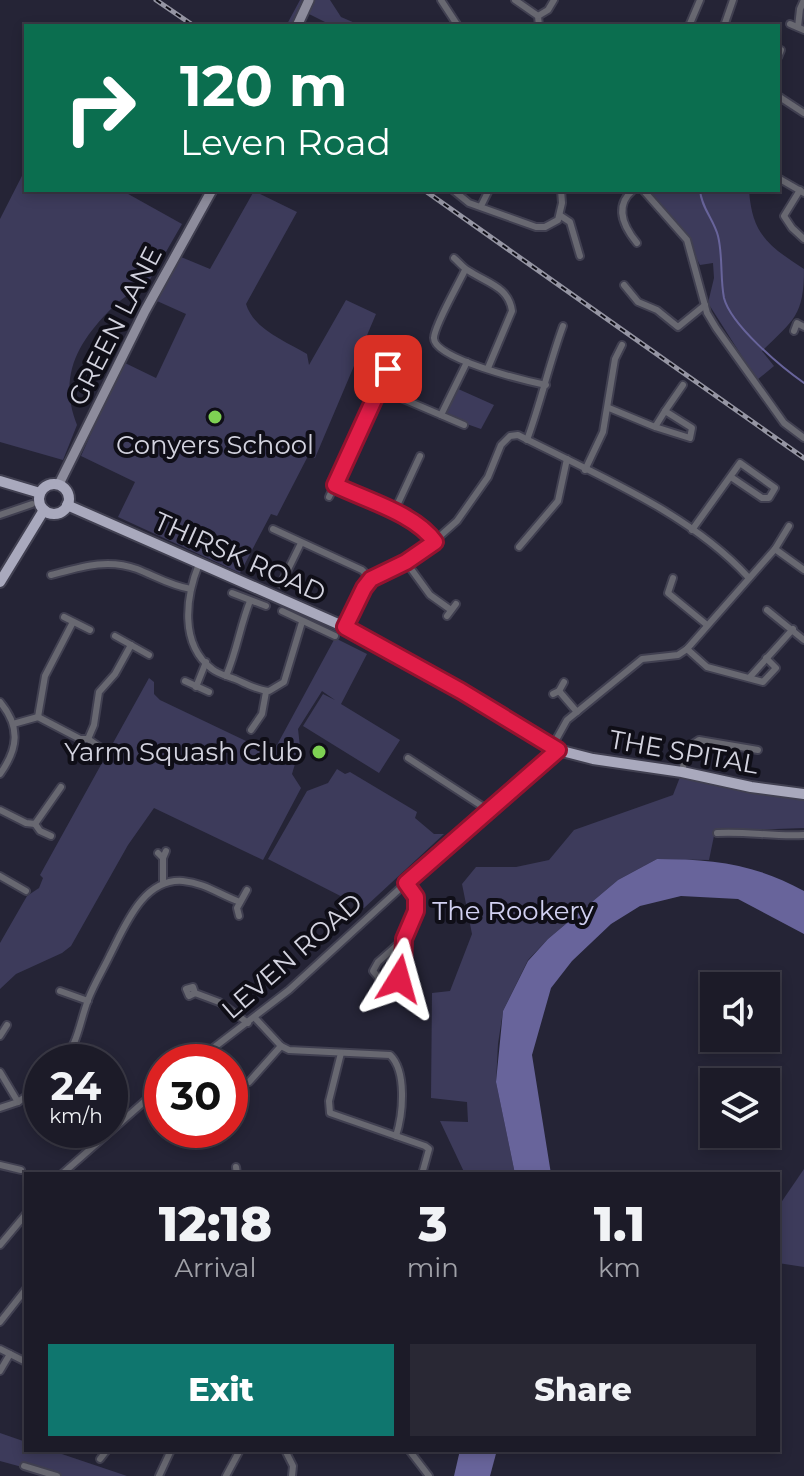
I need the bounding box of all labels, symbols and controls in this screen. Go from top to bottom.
text: 120 m [180,52,348,120]
icon: right [48,56,152,160]
text: Leven Road [180,120,391,164]
street label: GREEN LANE [61,241,169,411]
pin [354,335,422,403]
icon: arrive [366,347,410,391]
marker: Conyers School [206,408,224,426]
place label: Conyers School [116,429,314,461]
street label: THIRSK ROAD [149,505,331,609]
street label: THE SPITAL [607,723,762,781]
place label: Yarm Squash Club [64,736,303,768]
marker: Yarm Squash Club [310,743,328,761]
street label: LEVEN ROAD [215,886,369,1026]
park label: The Rookery [432,895,595,927]
position arrow [357,937,441,1021]
map controls [700,972,780,1148]
button: sound [700,972,780,1052]
speed limit sign: 30 [144,1044,248,1148]
text: 24 [51,1061,101,1110]
button: layers [700,1068,780,1148]
text: km/h [49,1104,103,1128]
text: 12:18 [159,1195,272,1253]
text: 3 [418,1195,447,1253]
text: 1.1 [594,1195,645,1253]
text: Arrival [174,1252,256,1284]
text: min [407,1252,459,1284]
text: km [598,1252,641,1284]
button: Exit [48,1344,394,1436]
button: Share [410,1344,756,1436]

